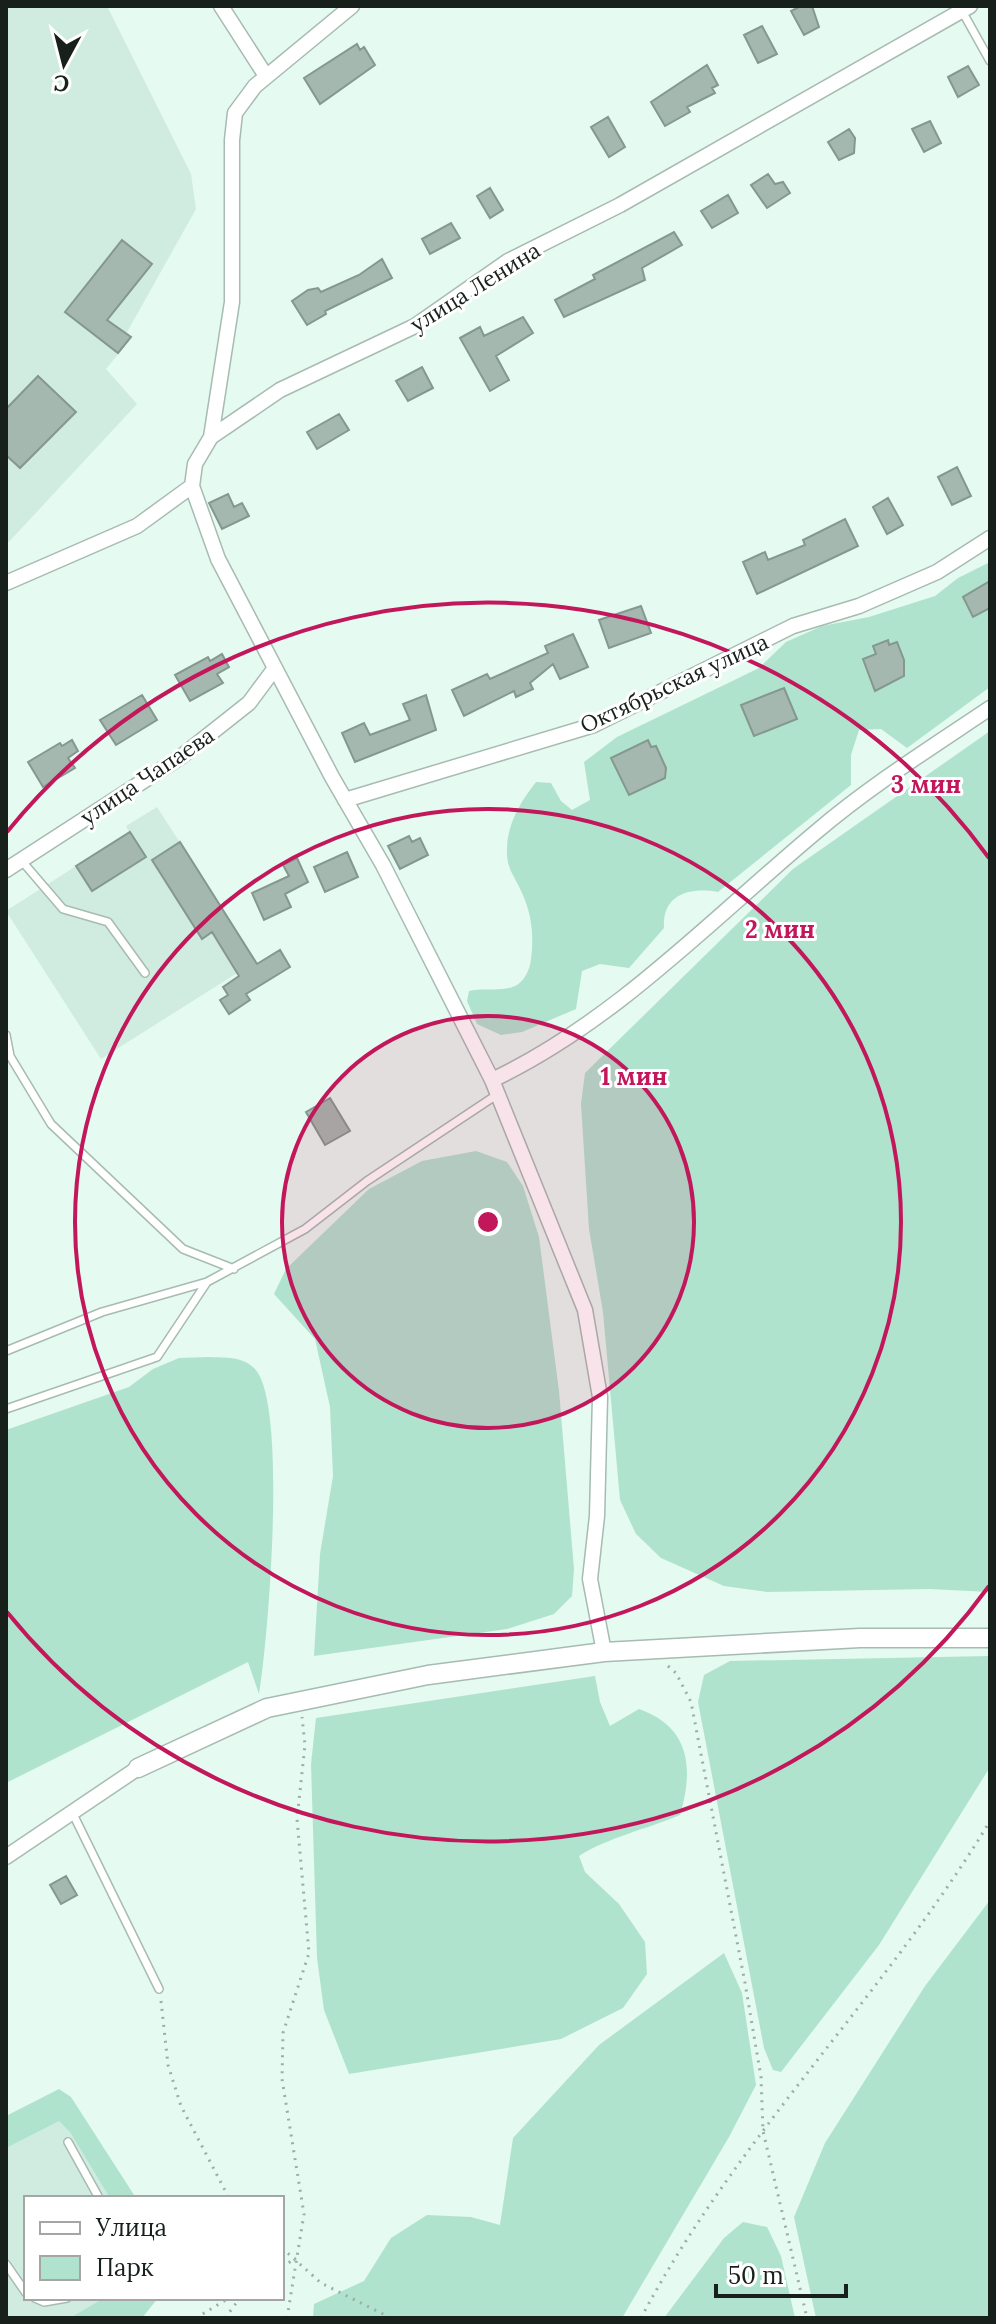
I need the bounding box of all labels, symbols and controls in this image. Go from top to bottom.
north arrow [24,24,104,104]
text: С [52,69,71,99]
street label: улица Ленина [405,236,545,338]
street label: Октябрьская улица [576,627,772,739]
street label: улица Чапаева [75,721,219,831]
text: 3 мин [891,769,961,800]
text: 2 мин [745,914,815,945]
text: 1 мин [600,1061,668,1092]
centre of rings [474,1208,502,1236]
legend [24,2196,284,2300]
text: Улица [95,2212,167,2243]
scale bar [716,2248,846,2298]
text: Парк [96,2252,154,2283]
text: 50 m [728,2260,784,2291]

